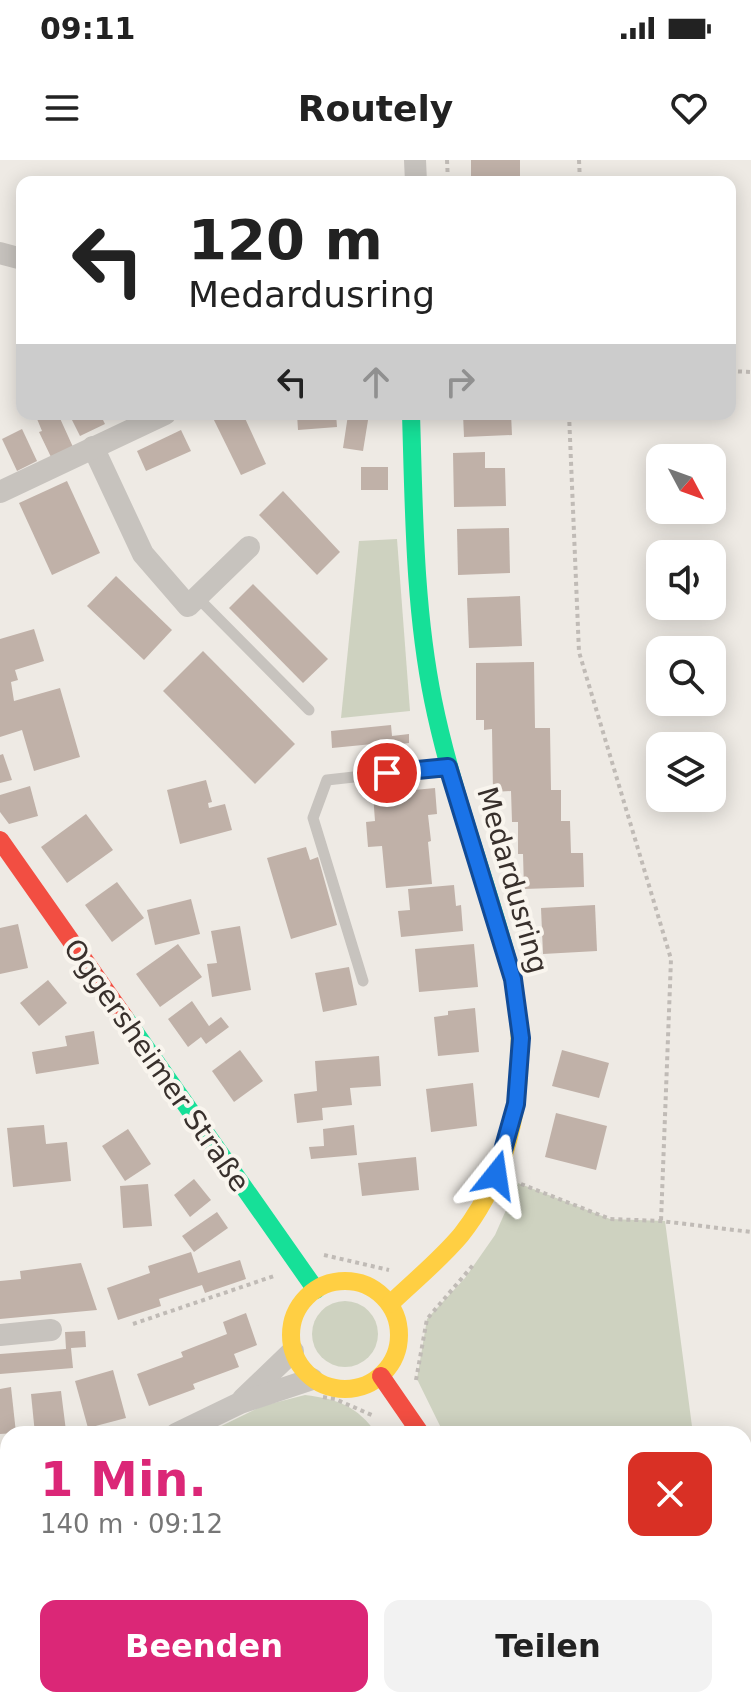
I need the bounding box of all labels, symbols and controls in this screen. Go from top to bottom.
text: 09:11 [40,11,136,46]
icon: menu [40,86,84,130]
icon: heart [667,86,711,130]
text: Routely [298,88,453,129]
text: 120 m [188,207,383,272]
icon: left [56,208,160,312]
text: Medardusring [188,274,435,315]
icon: left [270,360,314,404]
icon: ahead [354,360,398,404]
icon: right [438,360,482,404]
north arrow [646,444,726,524]
map controls [646,444,726,812]
button: sound [646,540,726,620]
button: search [646,636,726,716]
button: layers [646,732,726,812]
pin [353,739,421,807]
icon: arrive [365,751,409,795]
street label: Medardusring [470,783,555,977]
street label: Oggersheimer Straße [57,933,256,1198]
position arrow [454,1133,538,1217]
text: 1 Min. [40,1451,207,1507]
button: close [628,1452,712,1536]
text: 140 m · 09:12 [40,1509,223,1539]
button: Beenden [40,1600,368,1692]
button: Teilen [384,1600,712,1692]

